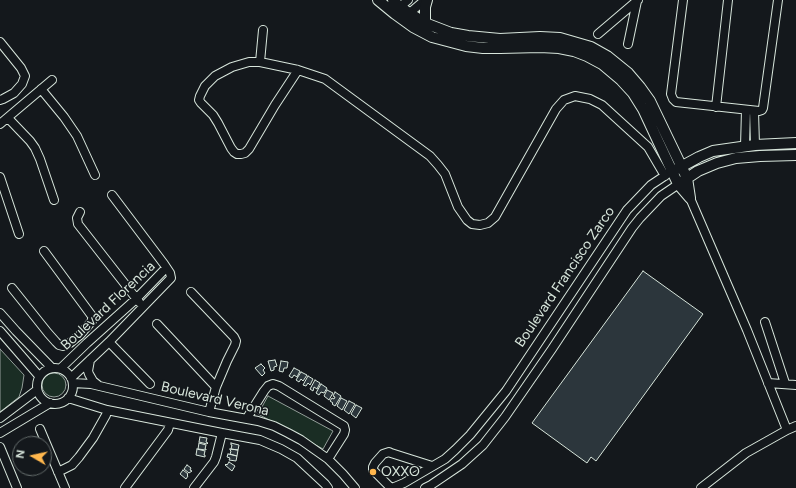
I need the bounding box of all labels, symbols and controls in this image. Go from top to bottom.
street label: Boulevard Francisco Zarco [512,204,618,350]
street label: Boulevard Florencia [57,258,159,354]
street label: Boulevard Verona [159,378,271,420]
north arrow [12,436,52,476]
text: N [14,449,28,459]
place label: OXXO [381,464,420,480]
marker: OXXO [368,467,378,477]

